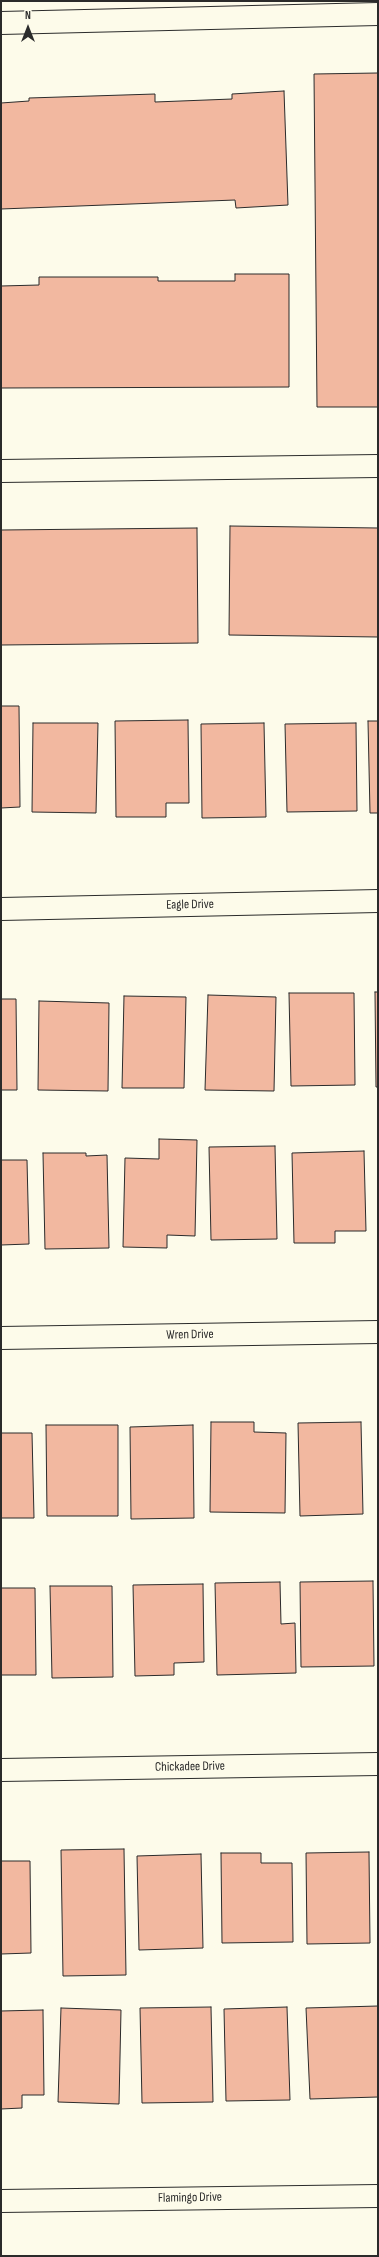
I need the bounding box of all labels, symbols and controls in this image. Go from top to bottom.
north arrow [8,8,48,48]
text: N [25,9,31,22]
street label: Eagle Drive [166,897,214,913]
street label: Wren Drive [166,1327,214,1343]
street label: Chickadee Drive [155,1759,225,1775]
street label: Flamingo Drive [158,2190,222,2206]

